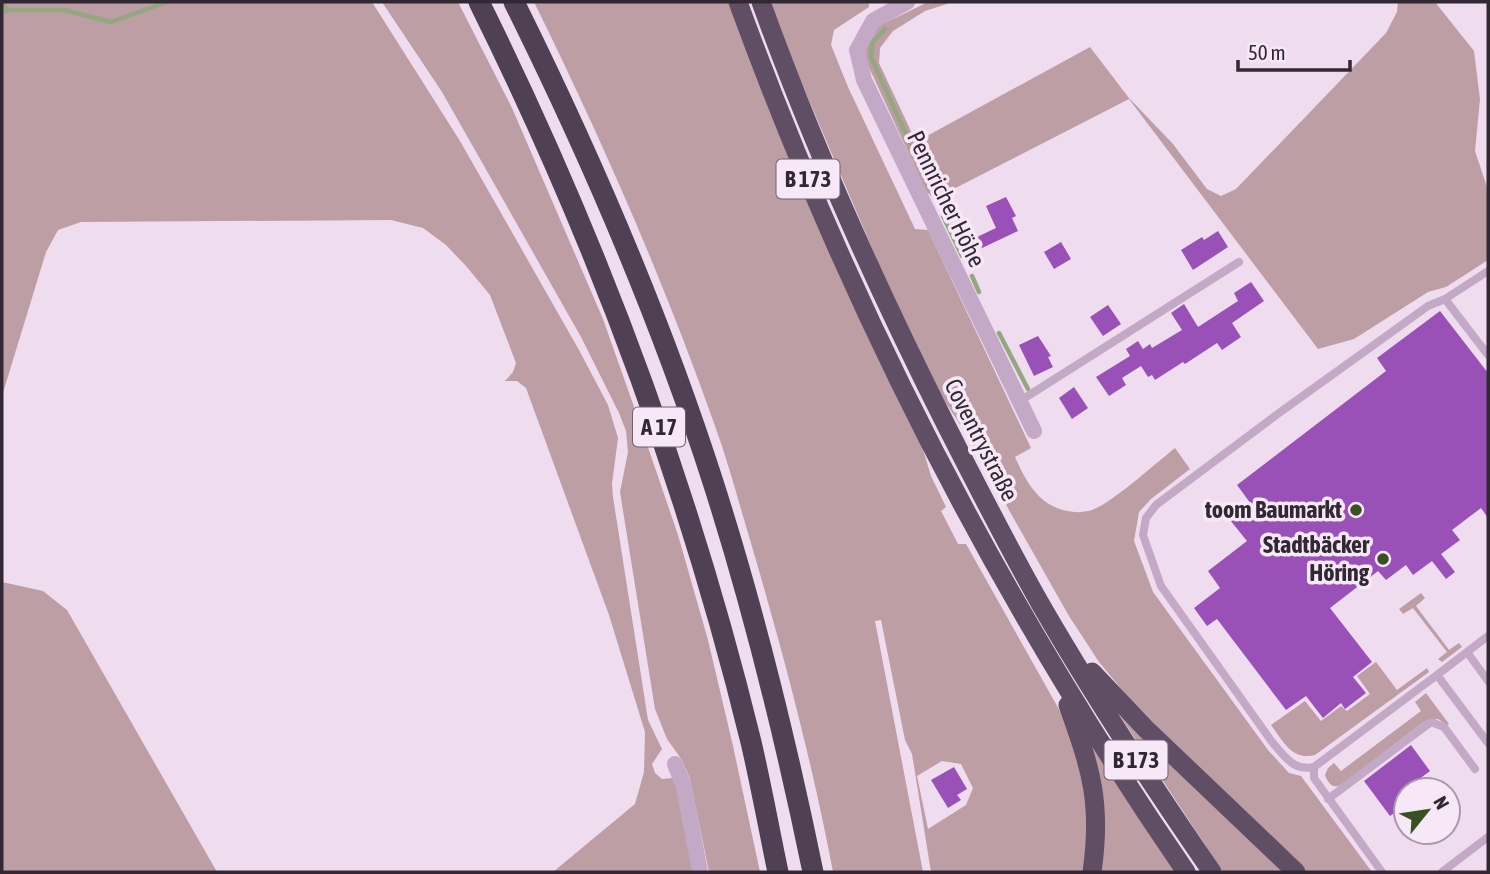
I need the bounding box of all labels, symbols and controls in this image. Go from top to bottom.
scale bar [1238,28,1350,72]
text: 50 m [1248,40,1286,64]
street label: Pennricher Höhe [902,126,991,271]
road number: B 173 [776,160,840,198]
street label: Coventrystraße [939,374,1024,505]
road number: A 17 [633,408,685,446]
place label: toom Baumarkt [1204,496,1342,523]
marker: toom Baumarkt [1348,502,1364,518]
place label: Stadtbäcker Höring [1263,531,1370,586]
marker: Stadtbäcker Höring [1375,551,1391,567]
road number: B 173 [1104,740,1168,780]
north arrow [1392,776,1462,846]
text: N [1429,792,1454,813]

